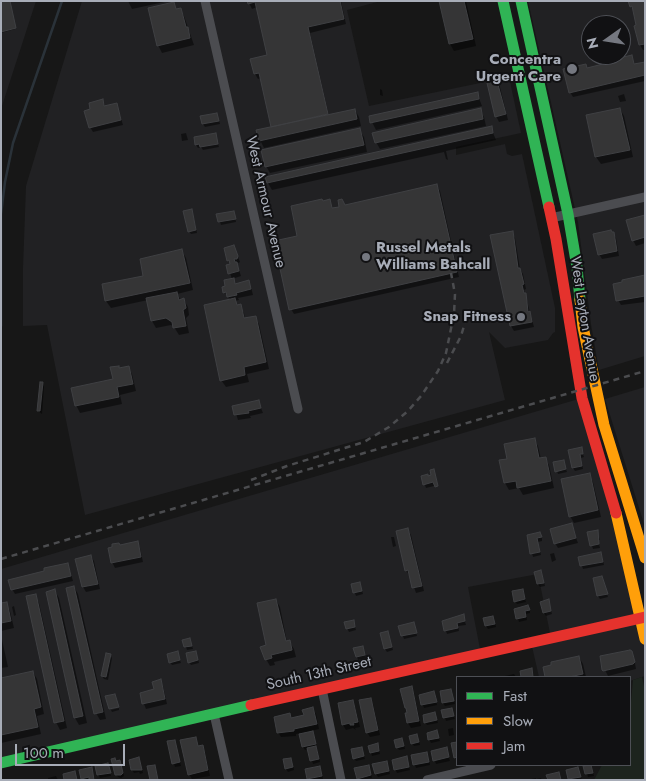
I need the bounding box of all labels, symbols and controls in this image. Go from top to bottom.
north arrow [581,15,631,65]
text: N [581,35,603,51]
place label: Concentra Urgent Care [476,51,561,86]
marker: Concentra Urgent Care [565,62,579,76]
street label: West Armour Avenue [241,134,289,270]
place label: Russel Metals Williams Bahcall [376,239,490,274]
marker: Russel Metals Williams Bahcall [360,251,372,263]
street label: West Layton Avenue [565,255,603,383]
place label: Snap Fitness [423,308,511,326]
marker: Snap Fitness [515,311,527,323]
street label: South 13th Street [265,653,373,695]
legend [456,676,631,766]
text: Fast [503,685,527,707]
text: Slow [503,710,533,732]
scale bar [18,734,128,766]
text: Jam [503,735,526,757]
text: 100 m [23,742,64,764]

